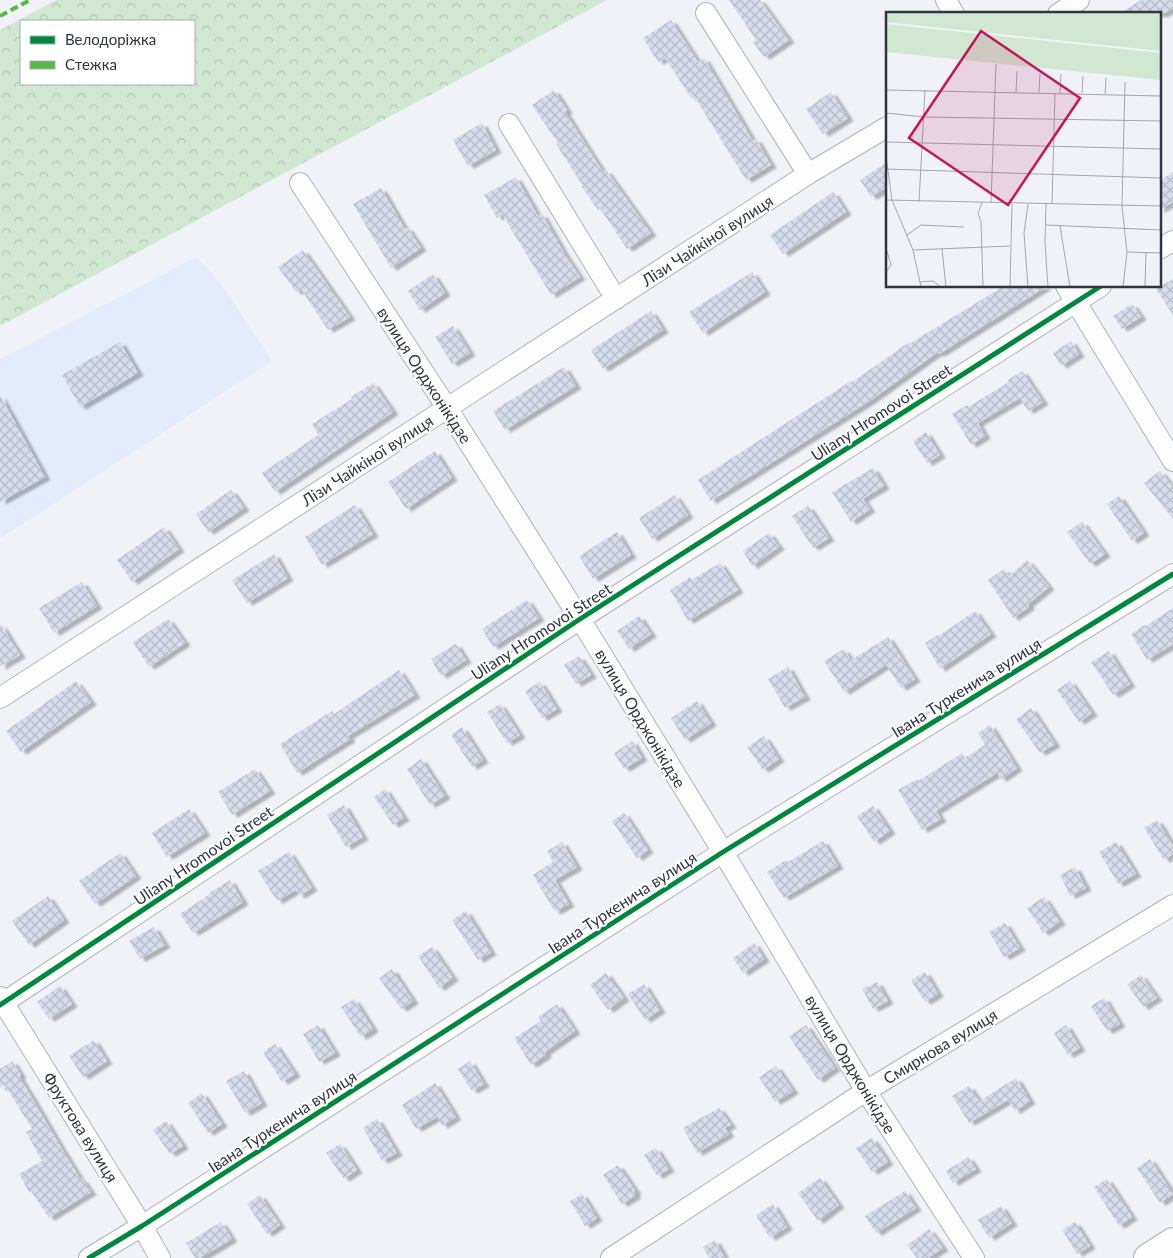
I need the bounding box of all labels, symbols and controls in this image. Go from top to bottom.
inset map [886,12,1160,288]
legend [20,20,195,85]
text: Велодоріжка [65,30,156,48]
text: Стежка [65,55,117,73]
street label: Лізи Чайкіної вулиця [637,190,776,290]
street label: вулиця Орджонікідзе [374,303,476,447]
street label: Uliany Hromovoi Street [807,359,955,465]
street label: Лізи Чайкіної вулиця [297,410,436,510]
street label: Uliany Hromovoi Street [467,578,615,684]
street label: Івана Туркенича вулиця [888,633,1044,741]
street label: вулиця Орджонікідзе [592,645,690,791]
street label: Uliany Hromovoi Street [130,801,276,909]
street label: Івана Туркенича вулиця [544,847,700,957]
street label: вулиця Орджонікідзе [802,991,900,1137]
street label: Смирнова вулиця [880,1004,1000,1088]
street label: Івана Туркенича вулиця [204,1066,360,1176]
street label: Фруктова вулиця [40,1069,122,1185]

